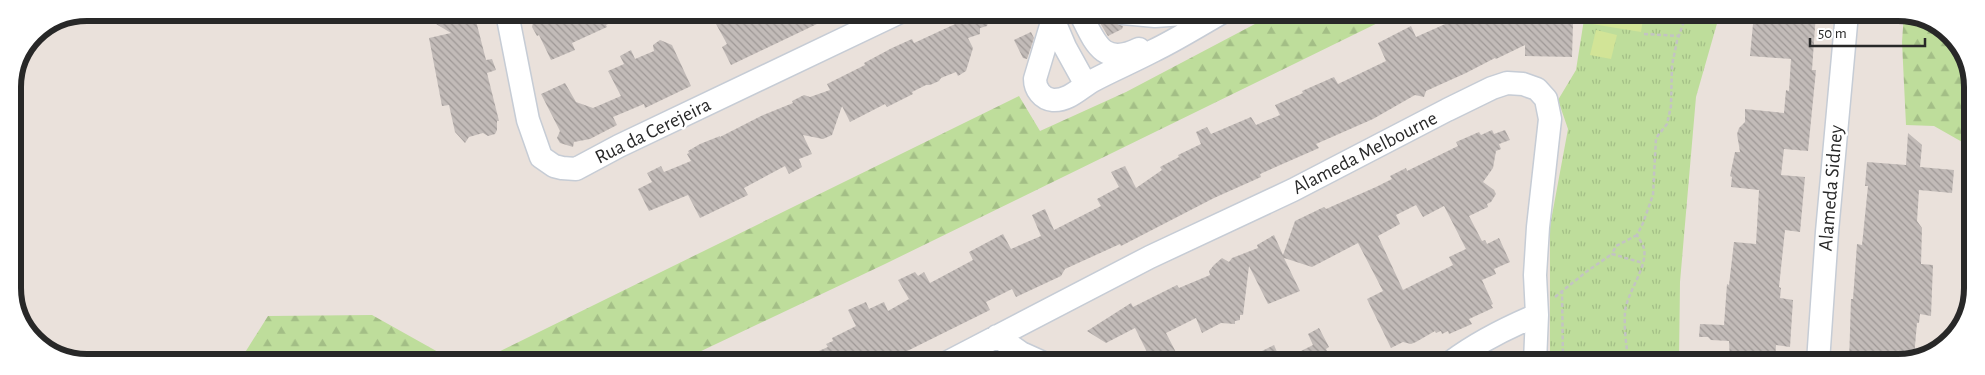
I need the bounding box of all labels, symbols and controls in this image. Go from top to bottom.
scale bar [1810,15,1925,47]
text: 50 m [1818,26,1847,41]
street label: Rua da Cerejeira [592,94,714,168]
street label: Alameda Melbourne [1289,108,1441,198]
street label: Alameda Sidney [1816,124,1847,252]

